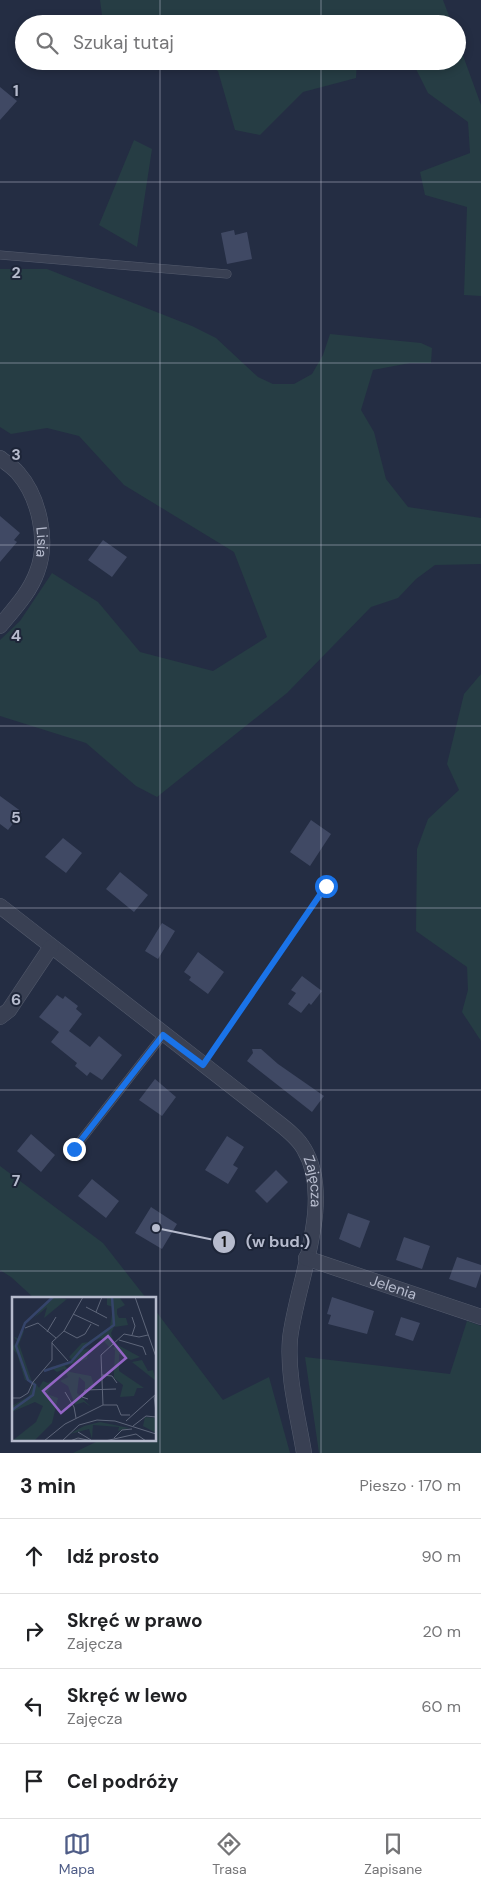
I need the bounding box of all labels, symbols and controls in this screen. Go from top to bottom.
search box [15,15,466,70]
icon: search [33,29,61,57]
text: Szukaj tutaj [73,30,174,55]
text: 1 [13,80,19,101]
text: 2 [11,262,21,283]
text: 3 [11,444,21,465]
street label: Lisia [31,526,52,559]
text: 4 [11,625,21,646]
text: 5 [11,807,21,828]
route start [315,875,338,898]
text: 6 [11,989,21,1010]
route end [63,1138,86,1161]
street label: Zajęcza [299,1153,326,1208]
text: 7 [12,1170,21,1191]
callout: (w bud.) [211,1226,321,1257]
text: (w bud.) [246,1231,310,1252]
text: 1 [221,1232,227,1252]
street label: Jelenia [367,1270,419,1305]
inset map [12,1297,156,1440]
text: 3 min [20,1472,76,1500]
text: Pieszo · 170 m [359,1475,461,1496]
icon: ahead [20,1542,48,1570]
text: Idź prosto [67,1544,159,1569]
text: 90 m [421,1546,461,1567]
text: Skręć w prawo [67,1608,203,1633]
icon: right [20,1617,48,1645]
text: 20 m [422,1621,461,1642]
text: Zajęcza [67,1633,123,1654]
text: Skręć w lewo [67,1683,188,1708]
icon: left [20,1692,48,1720]
text: 60 m [421,1696,461,1717]
text: Zajęcza [67,1708,123,1729]
icon: arrive [20,1767,48,1795]
text: Cel podróży [67,1769,178,1794]
tab: Mapa [59,1830,95,1878]
tab: Trasa [212,1830,247,1878]
tab: Zapisane [364,1830,422,1878]

